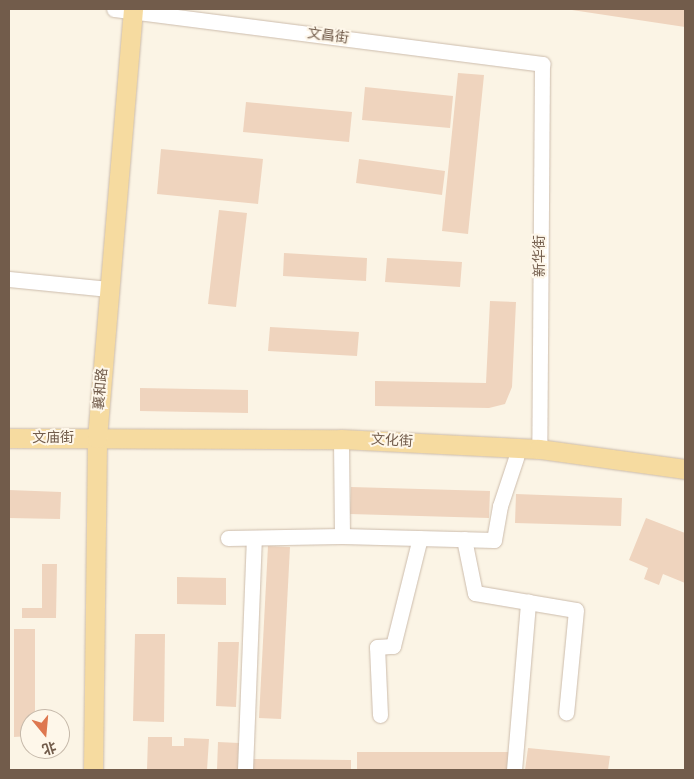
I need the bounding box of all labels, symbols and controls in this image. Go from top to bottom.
street label: 文昌街 [306,25,350,47]
street label: 新华街 [532,235,548,277]
street label: 襄和路 [91,367,111,411]
street label: 文庙街 [32,430,74,446]
street label: 文化街 [371,432,413,450]
north arrow [20,709,70,759]
text: 北 [40,737,59,759]

